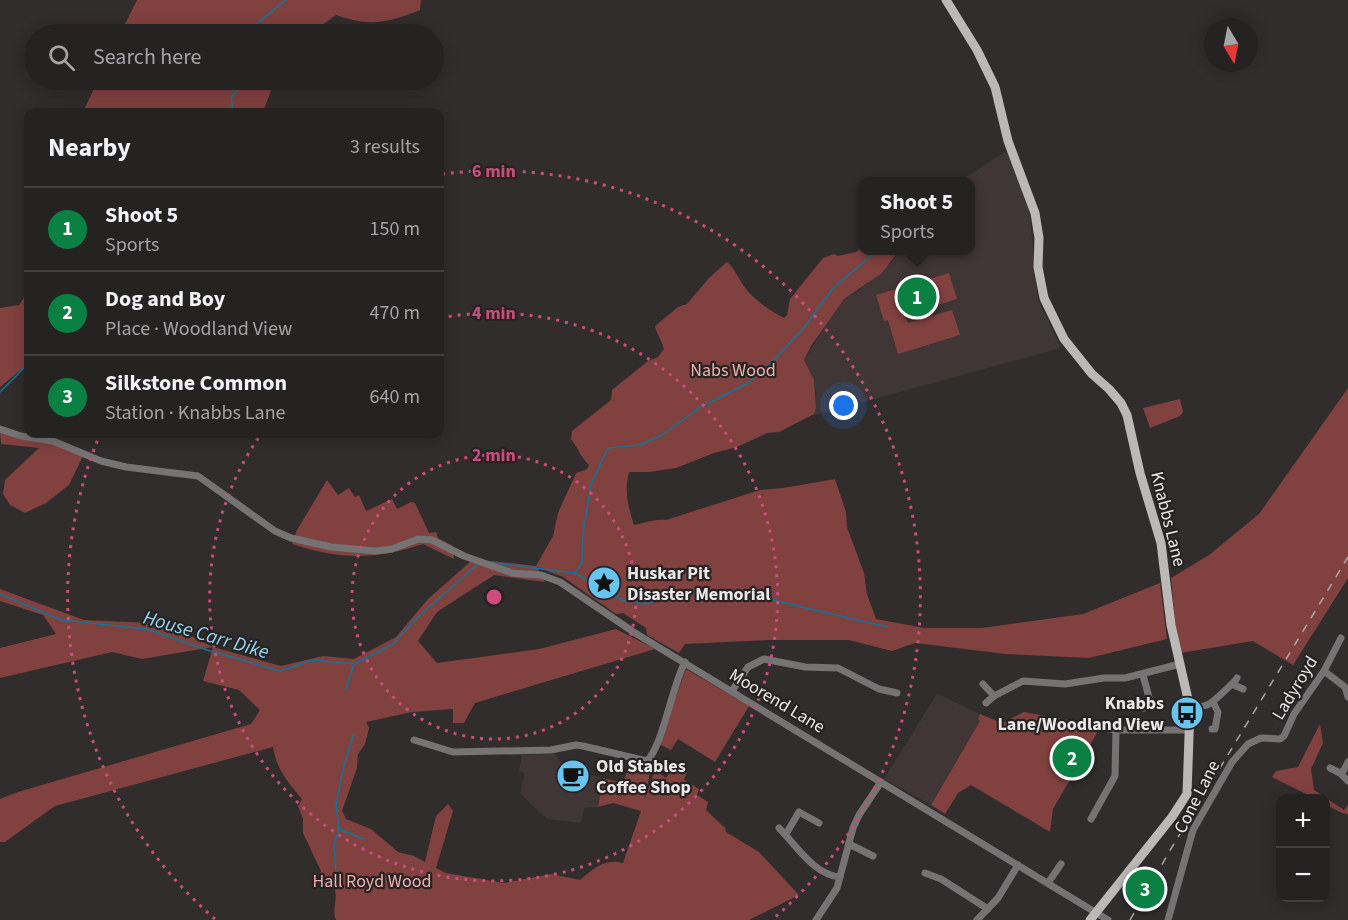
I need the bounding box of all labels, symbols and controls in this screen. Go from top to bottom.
north arrow [1204,18,1258,72]
search box [24,24,444,90]
icon: search [45,41,78,74]
text: Search here [93,41,201,73]
text: Nearby [48,129,131,166]
text: 3 results [350,133,420,161]
text: 6 min [472,159,516,184]
popup [858,177,975,255]
text: Shoot 5 [880,186,953,218]
text: Shoot 5 [105,199,178,231]
text: 1 [62,215,73,243]
text: 150 m [370,215,420,243]
text: Sports [880,218,934,246]
text: Sports [105,231,160,259]
pin: 1 [898,274,936,320]
text: Dog and Boy [105,283,225,315]
text: 2 [62,299,73,327]
text: 470 m [370,299,420,327]
text: 4 min [472,301,516,326]
text: Place · Woodland View [105,315,292,343]
park label: Nabs Wood [690,358,776,383]
text: Silkstone Common [105,367,287,399]
text: 3 [62,383,73,411]
text: 640 m [370,383,420,411]
your location [829,391,858,420]
text: Station · Knabbs Lane [105,399,286,427]
text: 2 min [472,443,516,468]
street label: Knabbs Lane [1144,469,1192,569]
place label: Huskar Pit Disaster Memorial [627,561,770,607]
place icon: Huskar Pit Disaster Memorial [586,565,622,601]
centre of rings [484,587,504,607]
water label: House Carr Dike [140,604,272,666]
street label: Ladyroyd [1266,651,1324,725]
street label: Moorend Lane [724,663,830,739]
place label: Knabbs Lane/Woodland View [998,691,1164,737]
bus stop icon: Knabbs Lane/Woodland View [1169,695,1205,731]
pin: 2 [1052,736,1092,780]
place label: Old Stables Coffee Shop [596,754,691,800]
street label: Cone Lane [1168,756,1226,838]
cafe icon: Old Stables Coffee Shop [555,758,591,794]
map controls [1276,794,1330,902]
button: + [1276,794,1330,848]
button: − [1276,848,1330,902]
pin: 3 [1126,866,1164,912]
park label: Hall Royd Wood [313,869,431,894]

